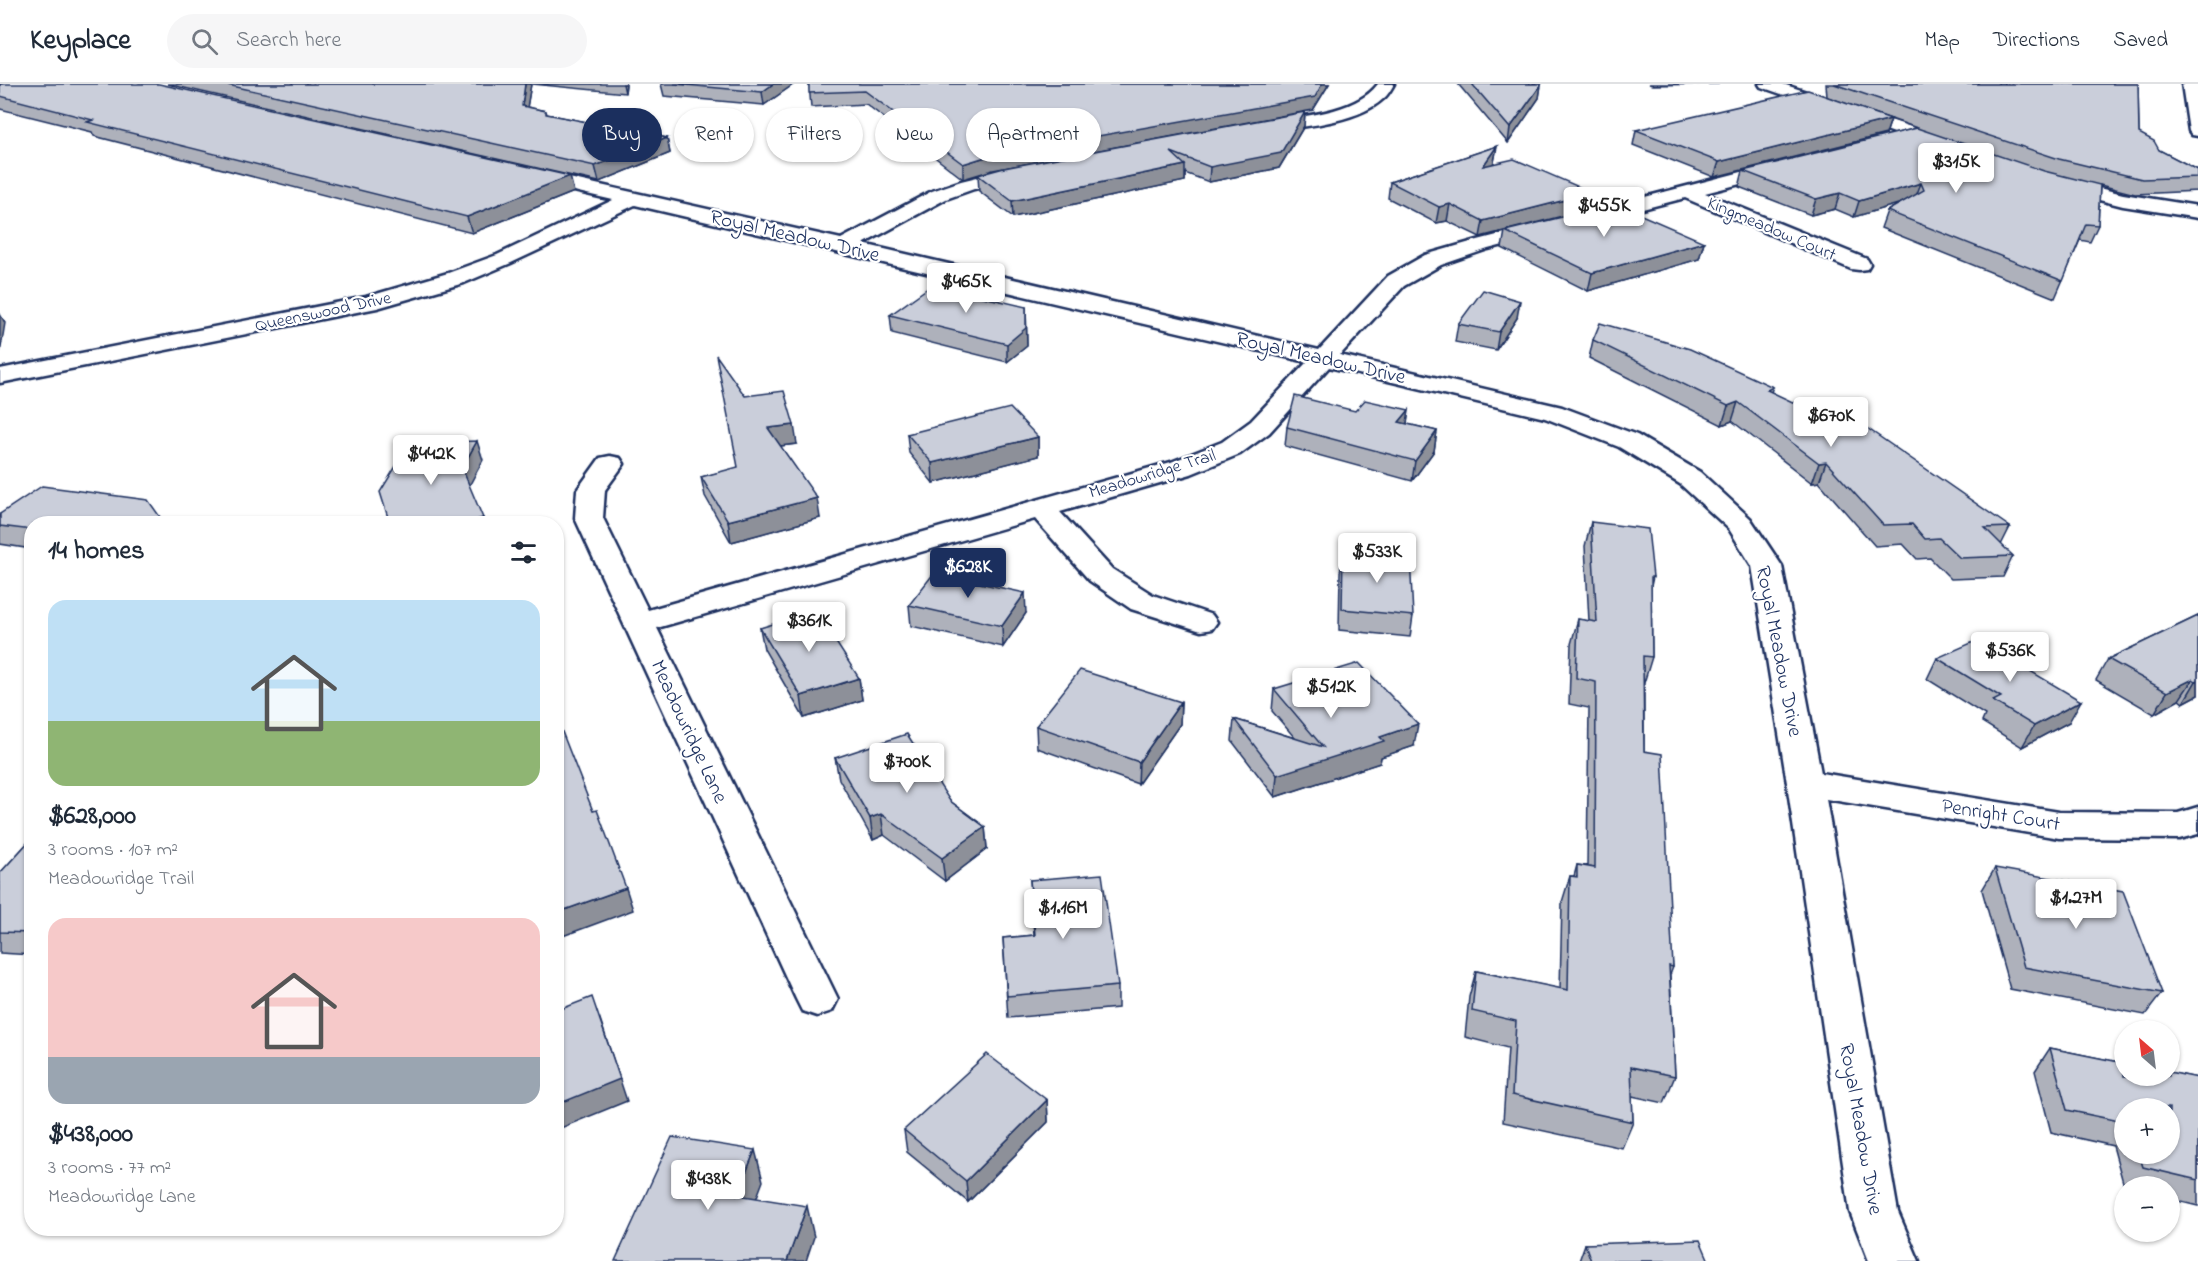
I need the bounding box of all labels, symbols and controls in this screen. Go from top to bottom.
search box [167,14,587,68]
text: Keyplace [30,21,131,62]
icon: search [188,25,221,58]
text: Search here [236,25,341,57]
text: Map [1924,26,1960,56]
text: Directions [1993,26,2080,56]
text: Saved [2113,26,2168,56]
chip: Buy [582,108,662,162]
chip: Rent [674,108,754,162]
chip: Filters [766,108,863,162]
chip: New [875,108,954,162]
chip: Apartment [966,108,1101,162]
pin: $315K [1914,143,1998,194]
text: $315K [1932,148,1980,177]
pin: $455K [1562,187,1646,238]
street label: Kingmeadow Court [1702,191,1840,270]
text: $455K [1578,192,1630,221]
street label: Royal Meadow Drive [706,203,883,273]
pin: $465K [924,263,1008,314]
text: $465K [941,268,991,297]
street label: Queenswood Drive [253,286,395,340]
street label: Royal Meadow Drive [1232,325,1409,395]
pin: $670K [1789,397,1873,448]
text: $670K [1807,402,1855,431]
pin: $442K [389,435,473,486]
text: $442K [407,440,455,469]
street label: Meadowridge Trail [1086,443,1220,508]
text: 14 homes [48,533,144,571]
pin: $533K [1335,533,1419,584]
icon: filters [507,536,540,569]
text: $533K [1352,538,1402,567]
pin: $628K [926,548,1010,599]
text: $628K [944,553,992,582]
street label: Royal Meadow Drive [1745,563,1809,740]
pin: $361K [767,602,851,653]
text: $361K [786,607,832,636]
pin: $536K [1968,632,2052,683]
text: $536K [1985,637,2035,666]
icon: home [240,639,348,747]
street label: Meadowridge Lane [640,655,735,810]
pin: $512K [1289,668,1373,719]
text: $512K [1306,673,1356,702]
pin: $700K [865,743,949,794]
text: $700K [883,748,931,777]
street label: Penright Court [1939,792,2062,842]
text: $628,000 [48,798,136,836]
text: 3 rooms · 107 m² [48,836,178,865]
text: Meadowridge Trail [48,865,194,894]
pin: $1.27M [2027,879,2125,930]
text: $1.27M [2050,884,2102,913]
pin: $1.16M [1014,889,1112,940]
text: $1.16M [1038,894,1088,923]
icon: home [240,957,348,1065]
north arrow [2114,1020,2180,1086]
map controls [2114,1020,2180,1242]
street label: Royal Meadow Drive [1828,1041,1890,1218]
button: + [2114,1098,2180,1164]
text: $438,000 [48,1116,133,1154]
text: 3 rooms · 77 m² [48,1154,171,1183]
pin: $438K [666,1160,750,1211]
text: $438K [685,1165,731,1194]
button: − [2114,1176,2180,1242]
text: Meadowridge Lane [48,1183,196,1212]

